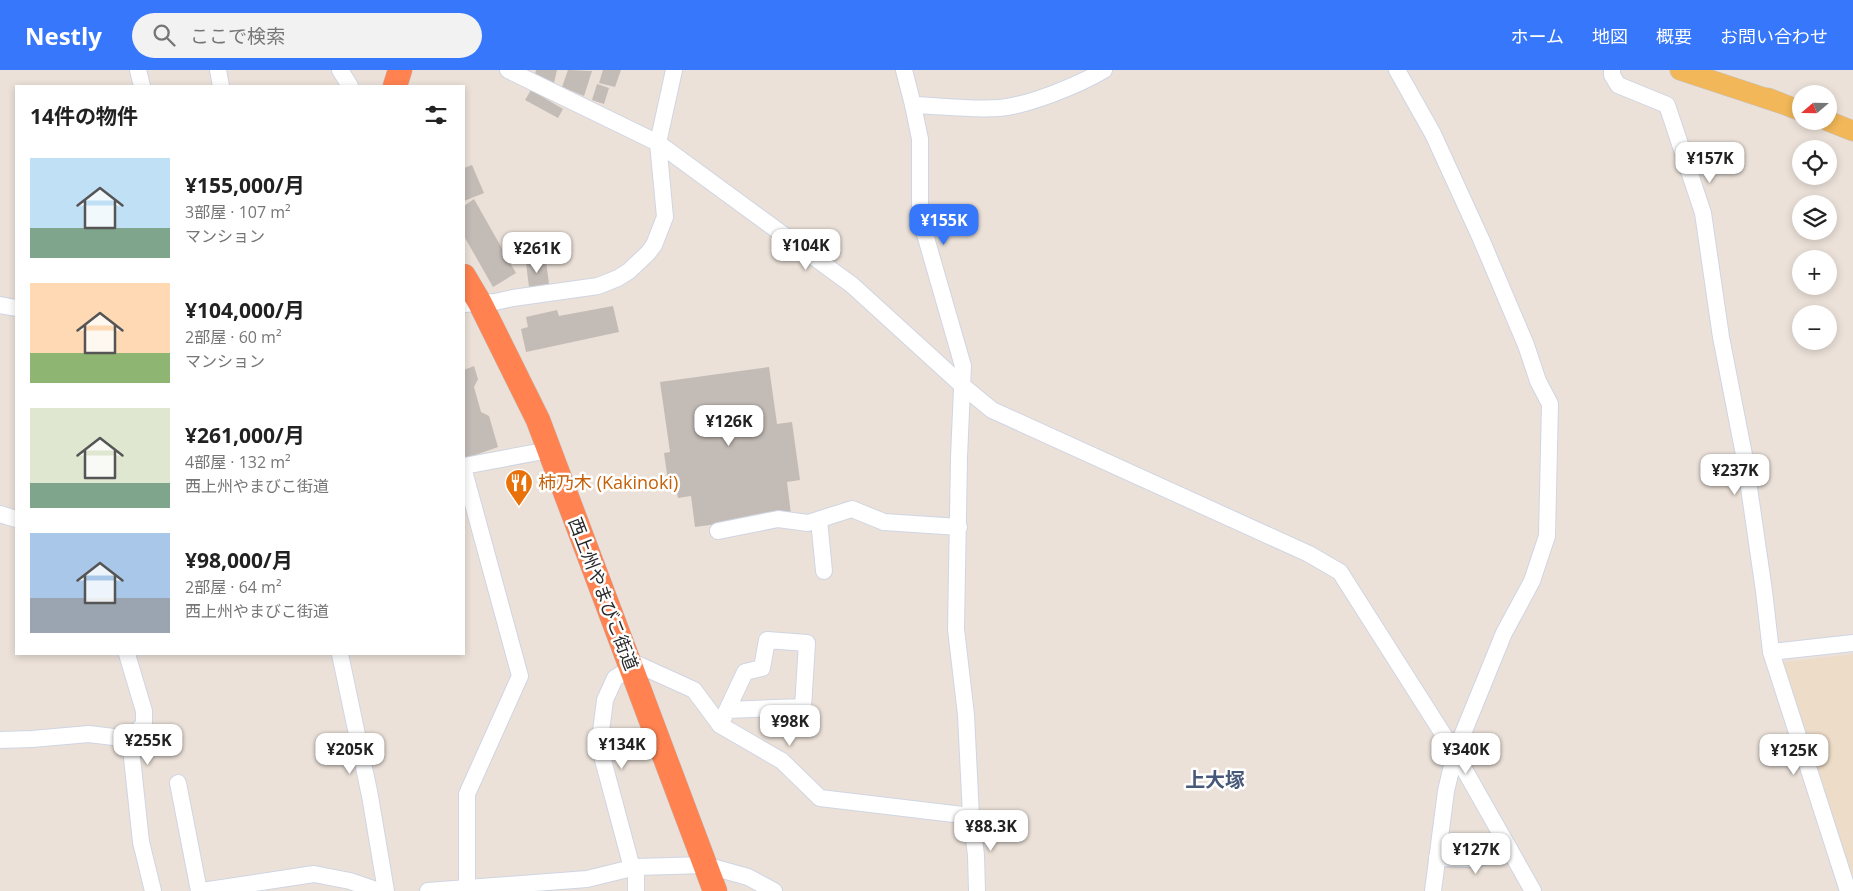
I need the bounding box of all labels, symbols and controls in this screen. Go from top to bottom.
search box [132,13,482,58]
text: Nestly [25,19,102,52]
icon: search [150,21,178,49]
text: ここで検索 [190,23,285,49]
text: ホーム [1511,24,1564,48]
text: 地図 [1592,24,1628,48]
text: 概要 [1656,24,1692,48]
text: お問い合わせ [1720,24,1828,48]
north arrow [1792,85,1838,130]
map controls [1792,85,1837,350]
icon: filters [422,101,450,129]
text: 14件の物件 [30,102,138,130]
button: locate [1792,140,1837,185]
pin: ¥157K [1675,142,1745,184]
text: ¥157K [1686,147,1734,169]
text: ¥155,000/月 [185,171,305,199]
icon: home [70,178,130,238]
button: layers [1792,195,1837,240]
text: 3部屋 · 107 m² [185,201,291,223]
pin: ¥155K [909,204,979,246]
text: ¥155K [920,209,968,231]
text: マンション [185,225,265,247]
pin: ¥104K [771,228,841,271]
pin: ¥261K [502,232,572,274]
text: ¥104K [782,234,830,256]
text: ¥261K [513,237,561,259]
button: + [1792,250,1837,295]
text: ¥104,000/月 [185,296,305,324]
icon: home [70,303,130,363]
button: − [1792,305,1837,350]
text: 2部屋 · 60 m² [185,326,282,348]
text: マンション [185,350,265,372]
pin: ¥126K [694,404,764,447]
text: ¥126K [705,410,753,432]
text: ¥261,000/月 [185,421,305,449]
icon: home [70,428,130,488]
text: 4部屋 · 132 m² [185,451,291,473]
pin: ¥237K [1700,454,1770,496]
text: ¥237K [1711,459,1759,481]
restaurant icon: 柿乃木 (Kakinoki) [504,468,534,507]
place label: 柿乃木 (Kakinoki) [538,470,678,494]
text: 西上州やまびこ街道 [185,475,329,497]
street label: 西上州やまびこ街道 [564,514,644,674]
text: ¥98,000/月 [185,546,293,574]
icon: home [70,553,130,613]
text: 2部屋 · 64 m² [185,576,282,598]
text: 西上州やまびこ街道 [185,600,329,622]
pin: ¥98K [760,704,820,747]
text: ¥98K [771,710,809,732]
pin: ¥255K [113,724,183,766]
pin: ¥134K [587,728,657,770]
text: ¥255K [124,729,172,751]
pin: ¥205K [315,732,385,775]
pin: ¥340K [1431,732,1501,775]
text: ¥134K [598,733,646,755]
pin: ¥125K [1759,734,1829,776]
text: ¥205K [326,738,374,760]
text: ¥340K [1442,738,1490,760]
text: ¥125K [1770,739,1818,761]
district label: 上大塚 [1185,766,1245,793]
pin: ¥88.3K [950,810,1032,852]
text: ¥88.3K [965,815,1017,837]
pin: ¥127K [1441,832,1511,875]
text: ¥127K [1452,838,1500,860]

